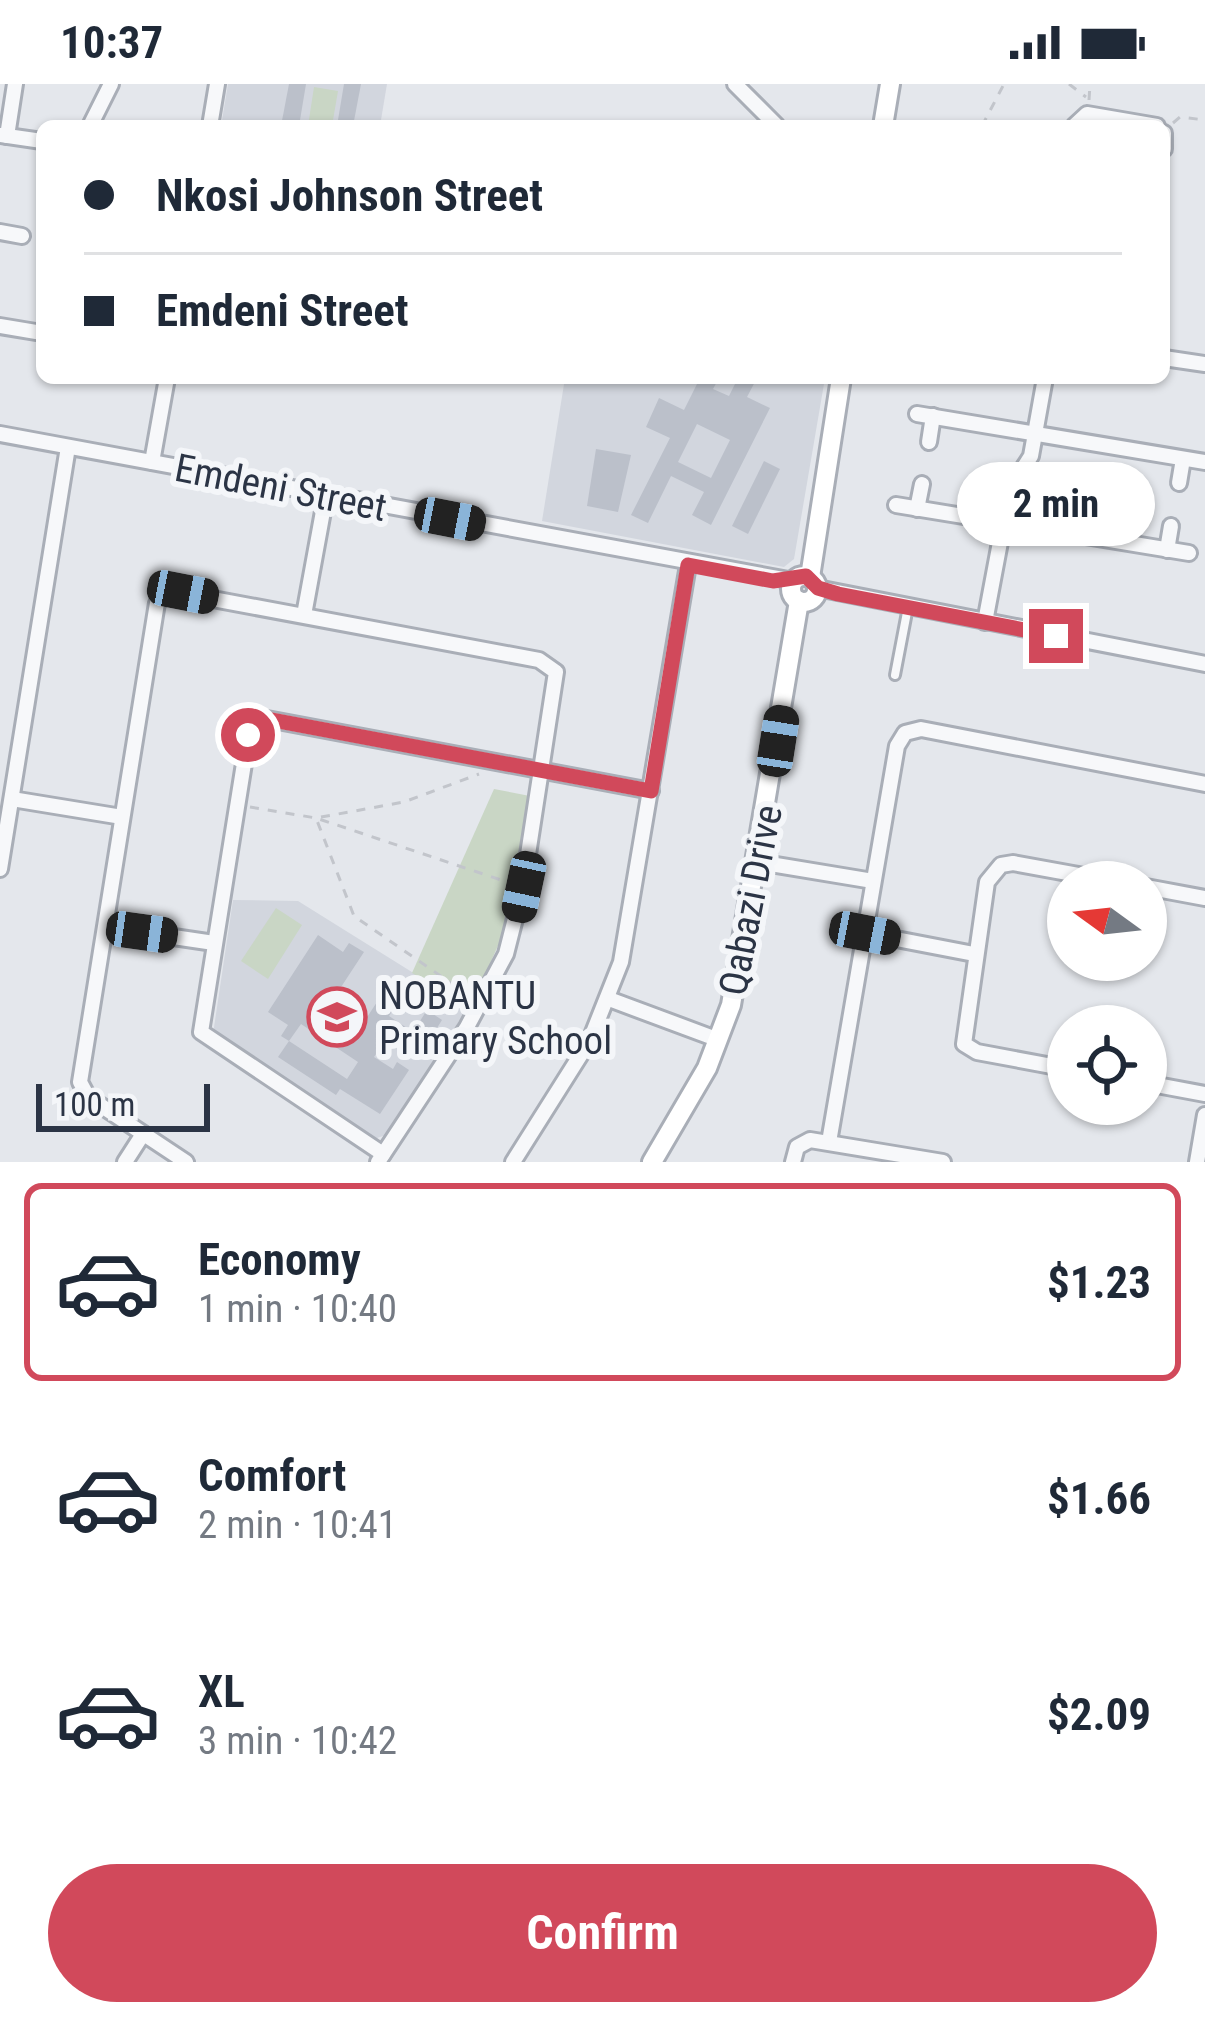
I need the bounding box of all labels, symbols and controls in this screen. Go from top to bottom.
text: 10:37 [60,16,163,69]
text: Nkosi Johnson Street [156,169,543,222]
text: Emdeni Street [156,284,409,337]
street label: Emdeni Street [171,445,391,531]
callout: 2 min [957,462,1155,546]
text: 2 min [1013,481,1099,527]
car [411,494,489,544]
car [144,567,222,617]
route end [1029,609,1083,663]
car [755,703,801,779]
route start [221,708,275,762]
street label: Qabazi Drive [710,801,792,999]
car [499,848,549,926]
north arrow [1047,861,1167,981]
map controls [1047,861,1167,1125]
car [826,908,904,958]
car [104,909,180,955]
place label: NOBANTU Primary School [379,973,612,1064]
school or university icon: NOBANTU Primary School [306,986,368,1048]
button: locate [1047,1005,1167,1125]
scale bar [36,1078,210,1131]
text: 100 m [54,1085,135,1124]
icon: car [54,1228,162,1336]
text: Economy [198,1233,361,1286]
text: $1.23 [1047,1256,1151,1309]
text: 1 min · 10:40 [198,1286,397,1332]
icon: car [54,1444,162,1552]
text: Comfort [198,1449,346,1502]
text: $1.66 [1047,1472,1151,1525]
text: 2 min · 10:41 [198,1502,397,1548]
icon: car [54,1660,162,1768]
text: XL [198,1665,245,1718]
text: $2.09 [1047,1688,1151,1741]
text: 3 min · 10:42 [198,1718,397,1764]
button: Confirm [48,1864,1157,2002]

